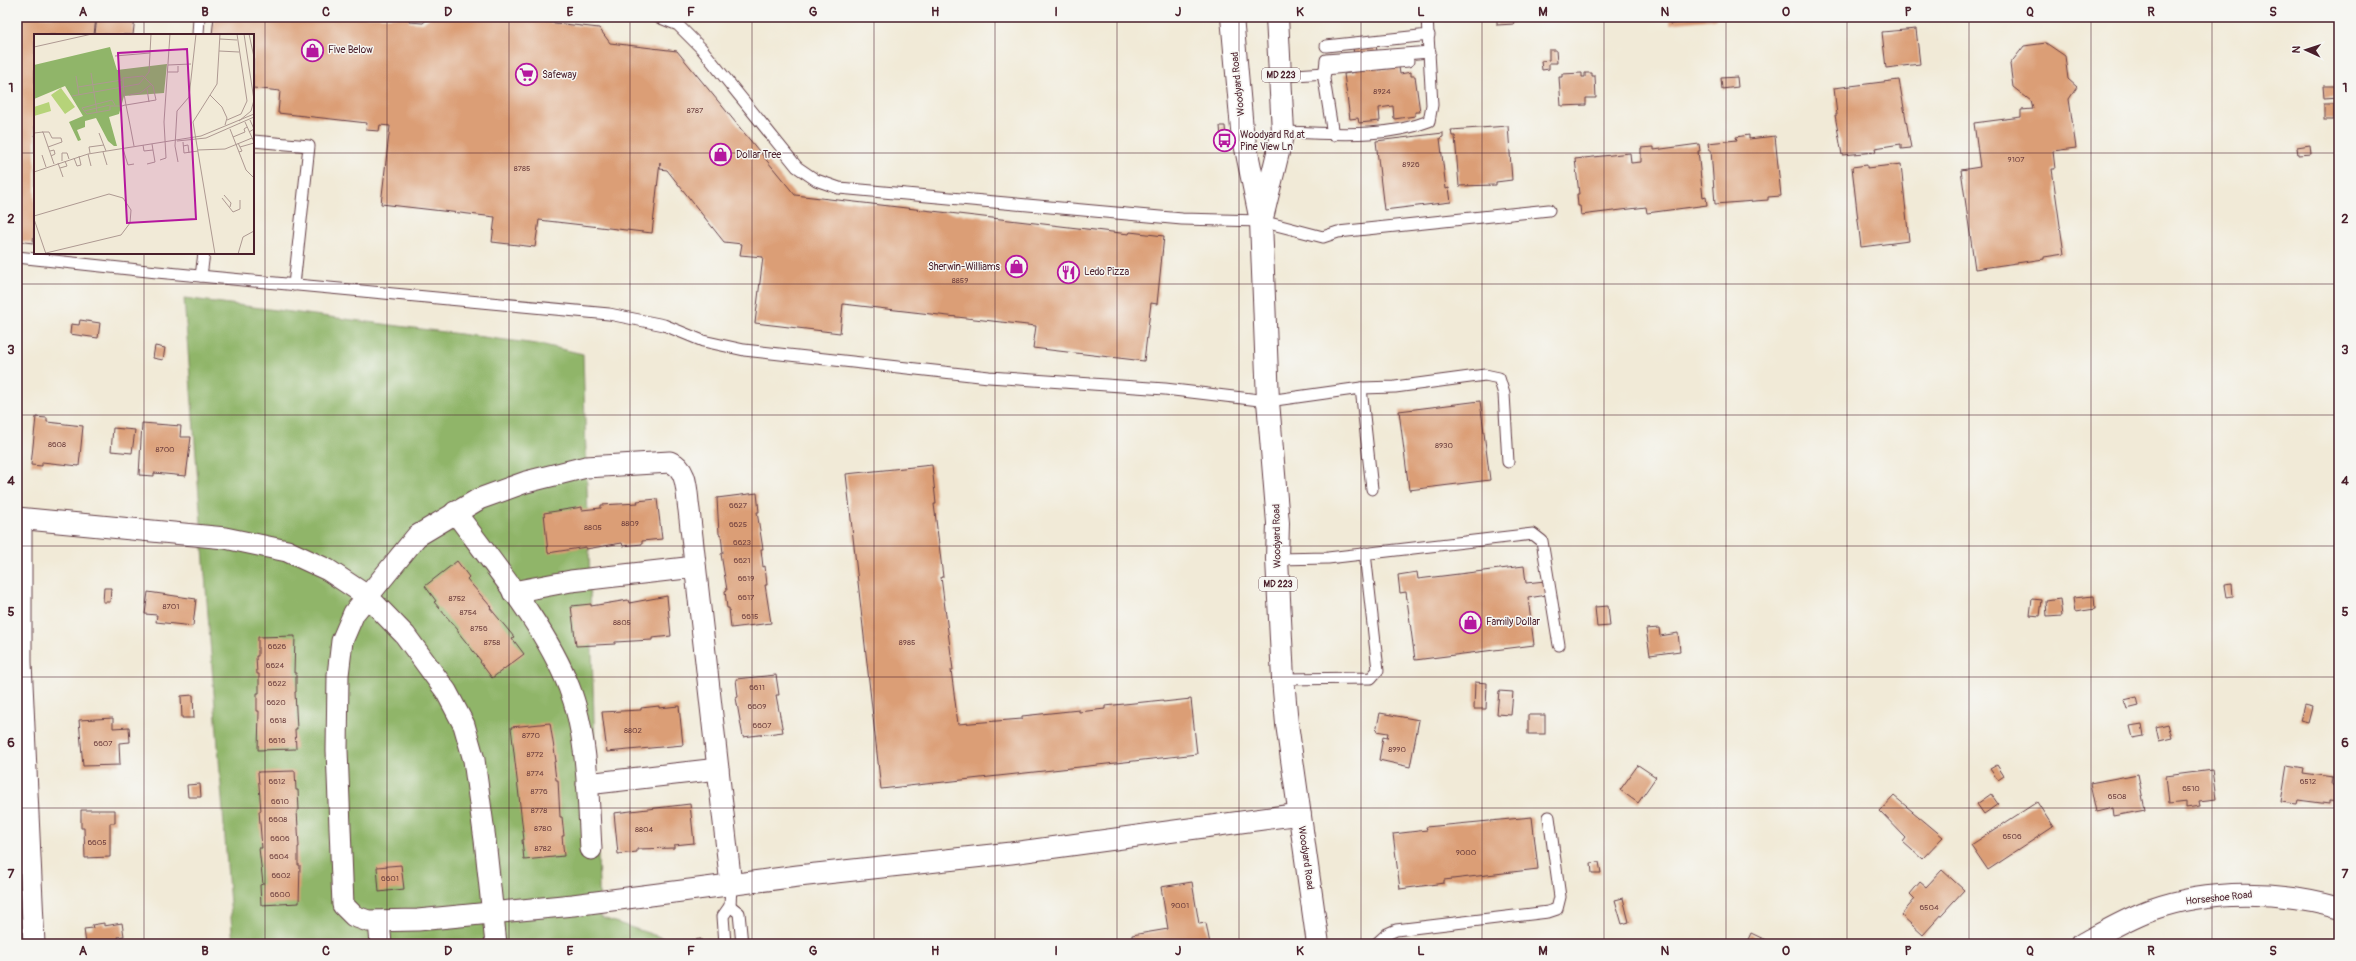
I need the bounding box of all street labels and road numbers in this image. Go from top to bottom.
street label: Woodyard Road [1229,51,1247,117]
road number: MD 223 [1262,68,1300,82]
street label: Woodyard Road [1270,504,1284,568]
road number: MD 223 [1259,577,1297,591]
street label: Woodyard Road [1296,825,1316,891]
street label: Horseshoe Road [2185,889,2253,907]

